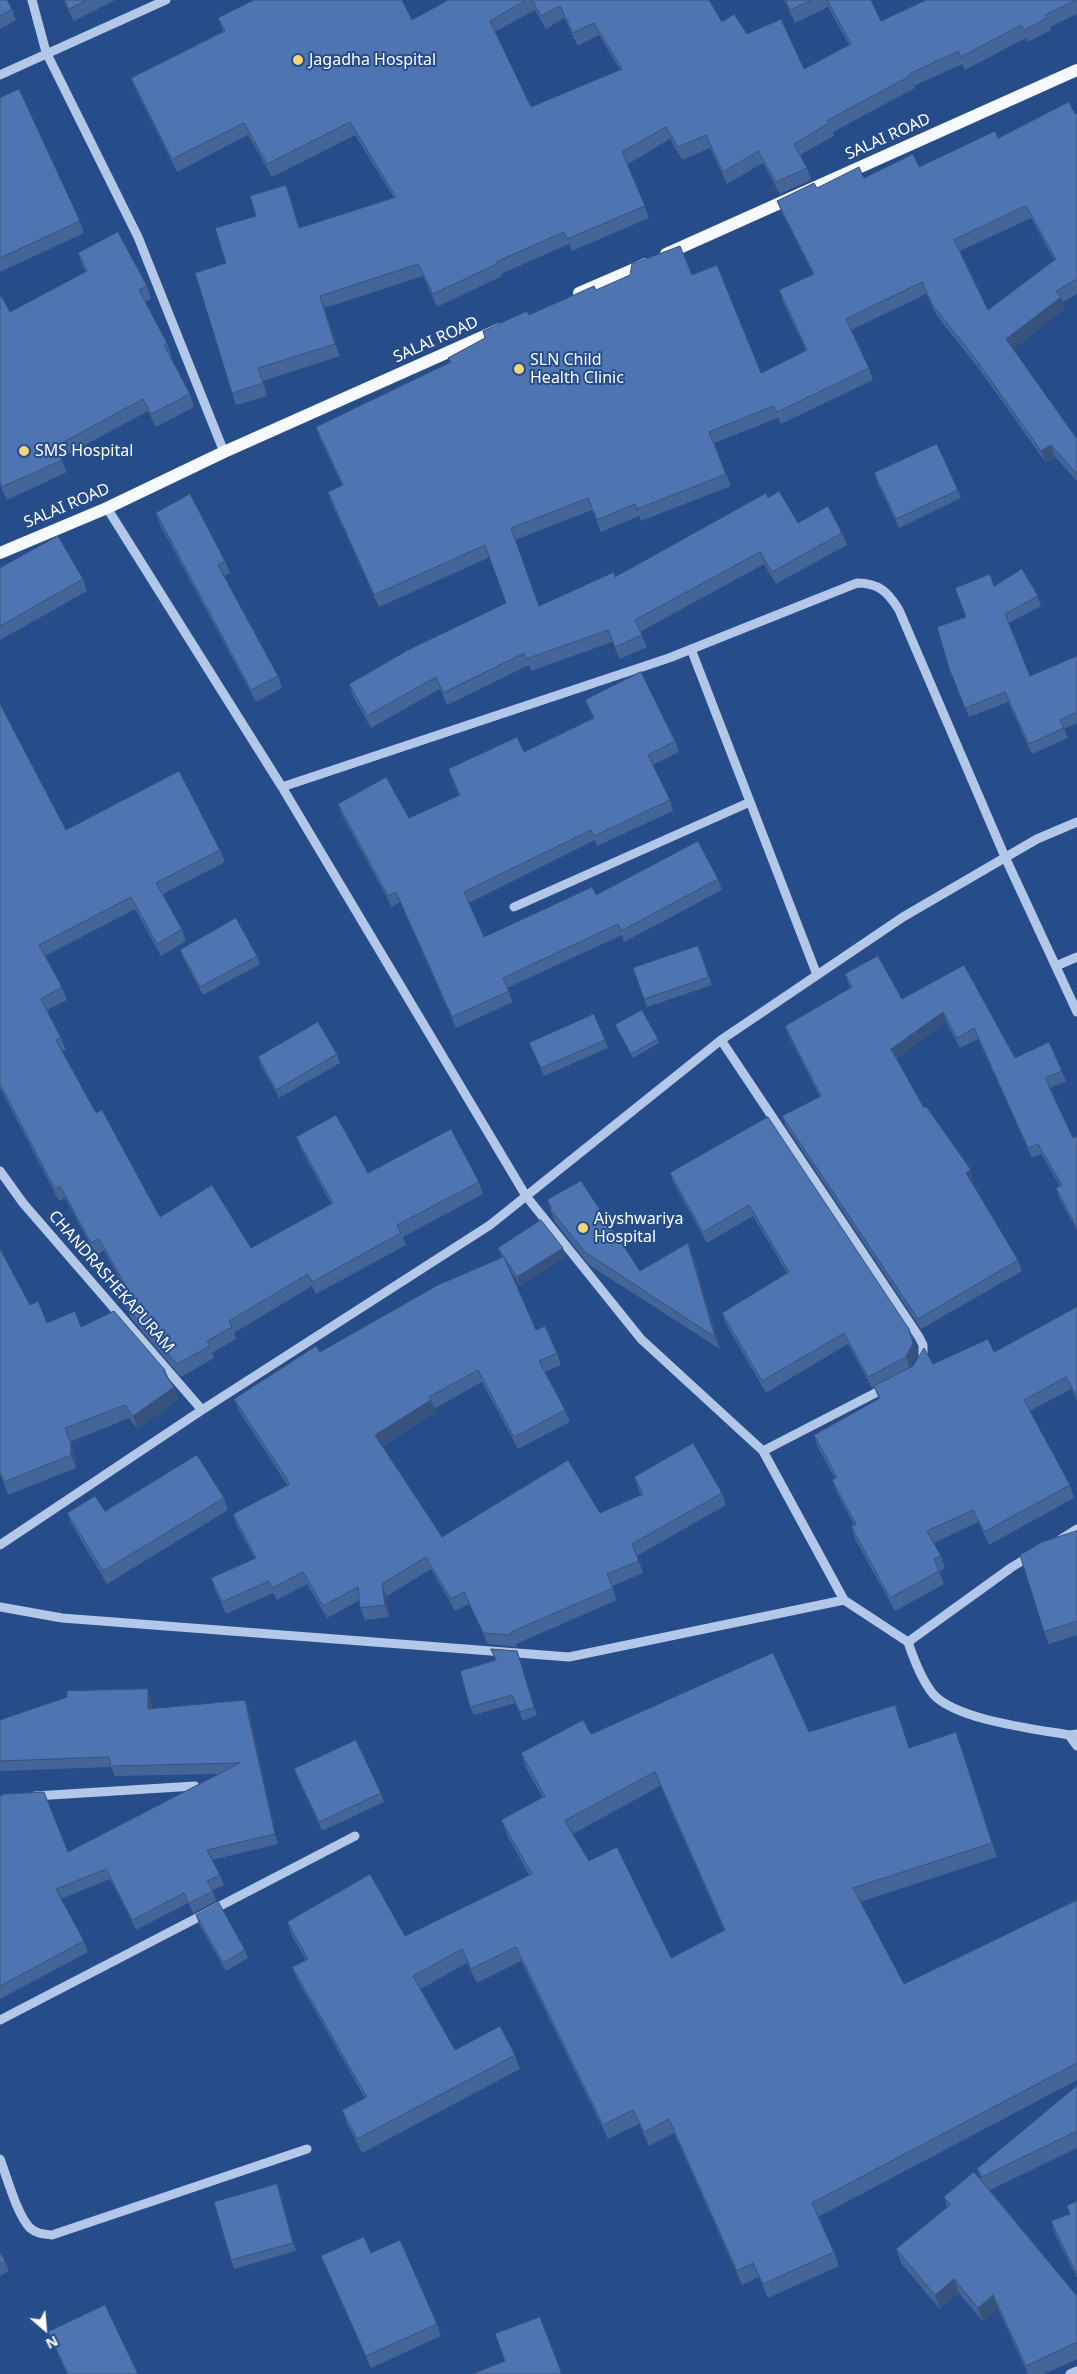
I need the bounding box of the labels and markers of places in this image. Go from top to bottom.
place label: Jagadha Hospital [309,50,436,70]
marker: Jagadha Hospital [291,53,305,67]
place label: SLN Child Health Clinic [530,350,624,388]
marker: SLN Child Health Clinic [512,362,526,376]
place label: SMS Hospital [35,441,133,461]
marker: SMS Hospital [17,444,31,458]
place label: Aiyshwariya Hospital [594,1209,683,1247]
marker: Aiyshwariya Hospital [576,1221,590,1235]

